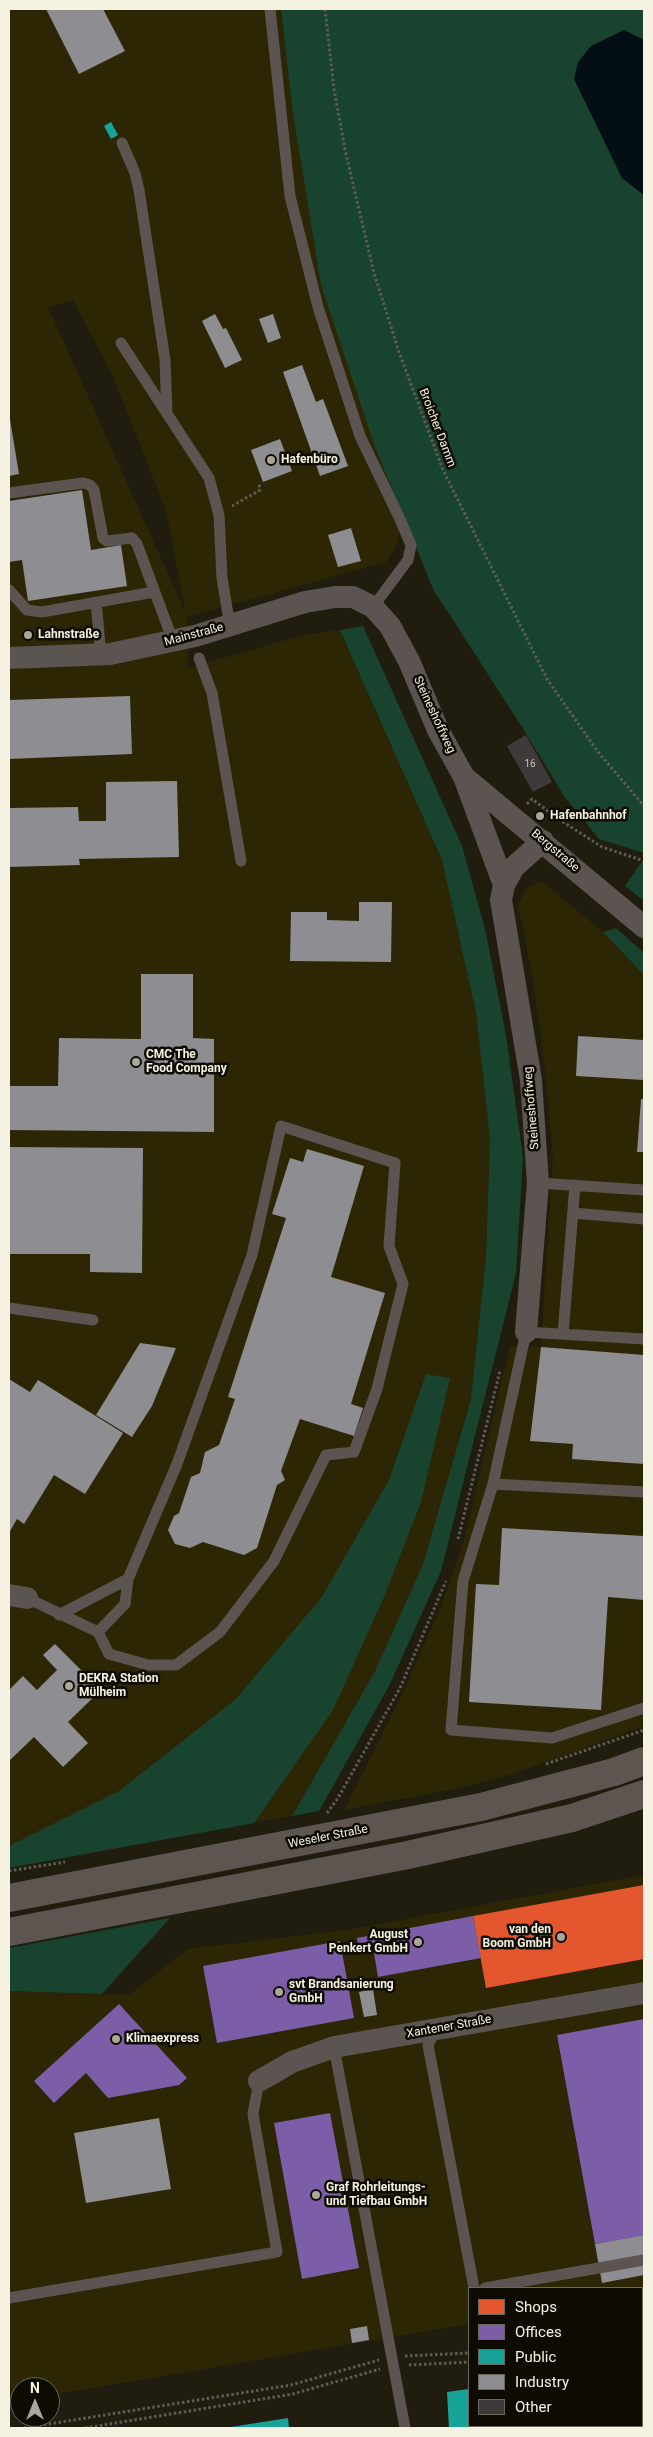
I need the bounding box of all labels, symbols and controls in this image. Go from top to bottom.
street label: Broicher Damm [415,387,459,469]
place label: Hafenbüro [281,453,338,467]
marker: Hafenbüro [265,454,277,466]
street label: Mainstraße [163,620,225,650]
place label: Lahnstraße [38,628,99,642]
marker: Lahnstraße [22,629,34,641]
street label: Steineshoffweg [410,674,458,756]
house number: 16 [524,758,536,770]
place label: Hafenbahnhof [550,809,627,823]
marker: Hafenbahnhof [534,810,546,822]
street label: Bergstraße [528,827,582,875]
place label: CMC The Food Company [146,1048,227,1076]
marker: CMC The Food Company [130,1056,142,1068]
street label: Steineshoffweg [521,1066,543,1150]
place label: DEKRA Station Mülheim [79,1672,159,1700]
marker: DEKRA Station Mülheim [63,1680,75,1692]
street label: Weseler Straße [287,1822,369,1852]
place label: van den Boom GmbH [483,1923,551,1951]
place label: August Penkert GmbH [329,1928,408,1956]
marker: van den Boom GmbH [555,1931,567,1943]
marker: August Penkert GmbH [412,1936,424,1948]
place label: svt Brandsanierung GmbH [289,1978,394,2006]
marker: svt Brandsanierung GmbH [273,1986,285,1998]
street label: Xantener Straße [405,2012,493,2042]
place label: Klimaexpress [126,2032,199,2046]
marker: Klimaexpress [110,2033,122,2045]
place label: Graf Rohrleitungs- und Tiefbau GmbH [326,2181,427,2209]
marker: Graf Rohrleitungs- und Tiefbau GmbH [310,2189,322,2201]
legend [468,2287,643,2427]
text: Shops [515,2298,557,2316]
text: Offices [515,2323,562,2341]
text: Public [515,2348,556,2366]
text: Industry [515,2373,569,2391]
north arrow [10,2377,60,2427]
text: N [30,2380,40,2396]
text: Other [515,2398,552,2416]

